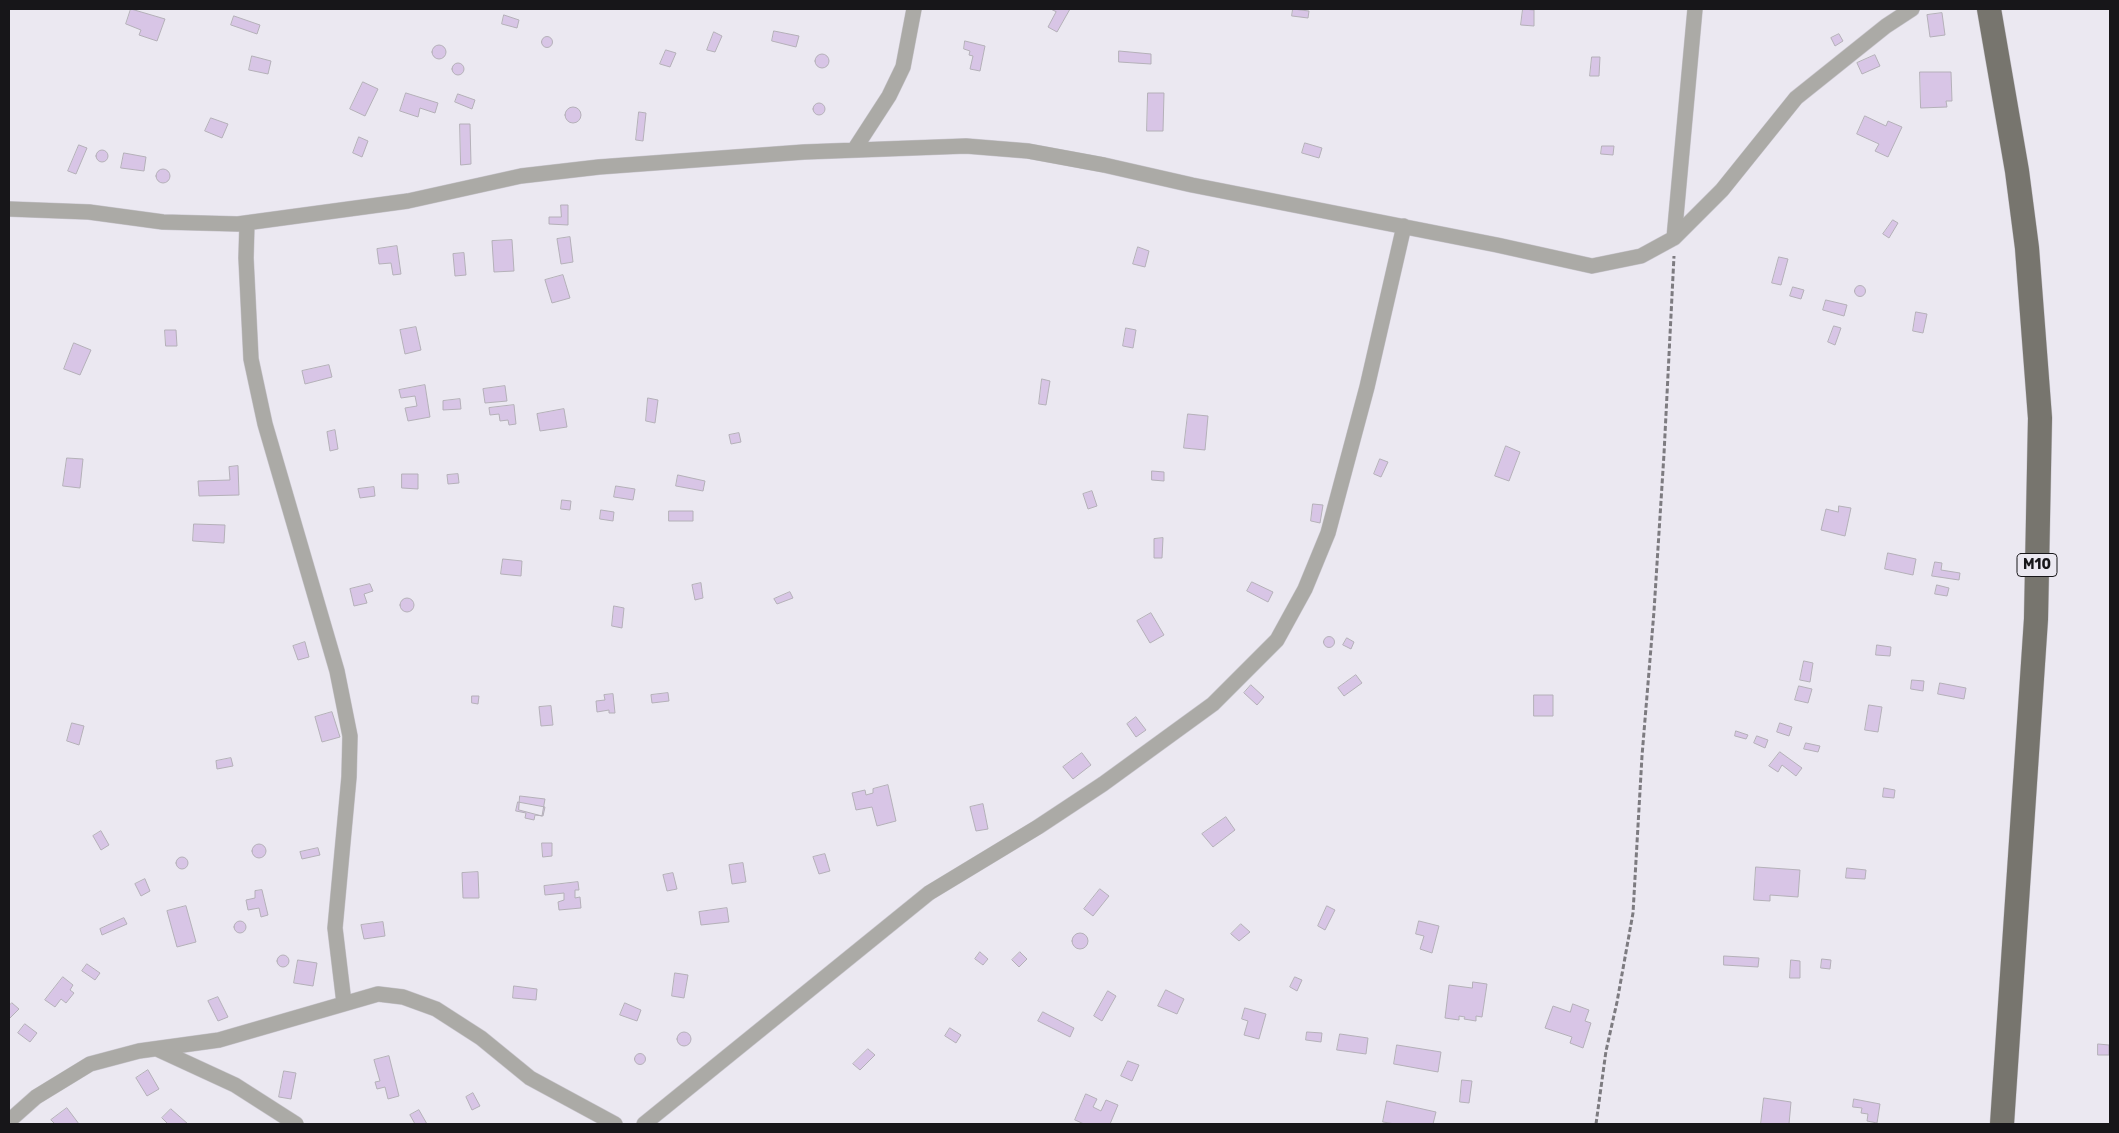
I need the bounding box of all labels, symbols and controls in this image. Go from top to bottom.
road number: M10 [2017,554,2057,576]

